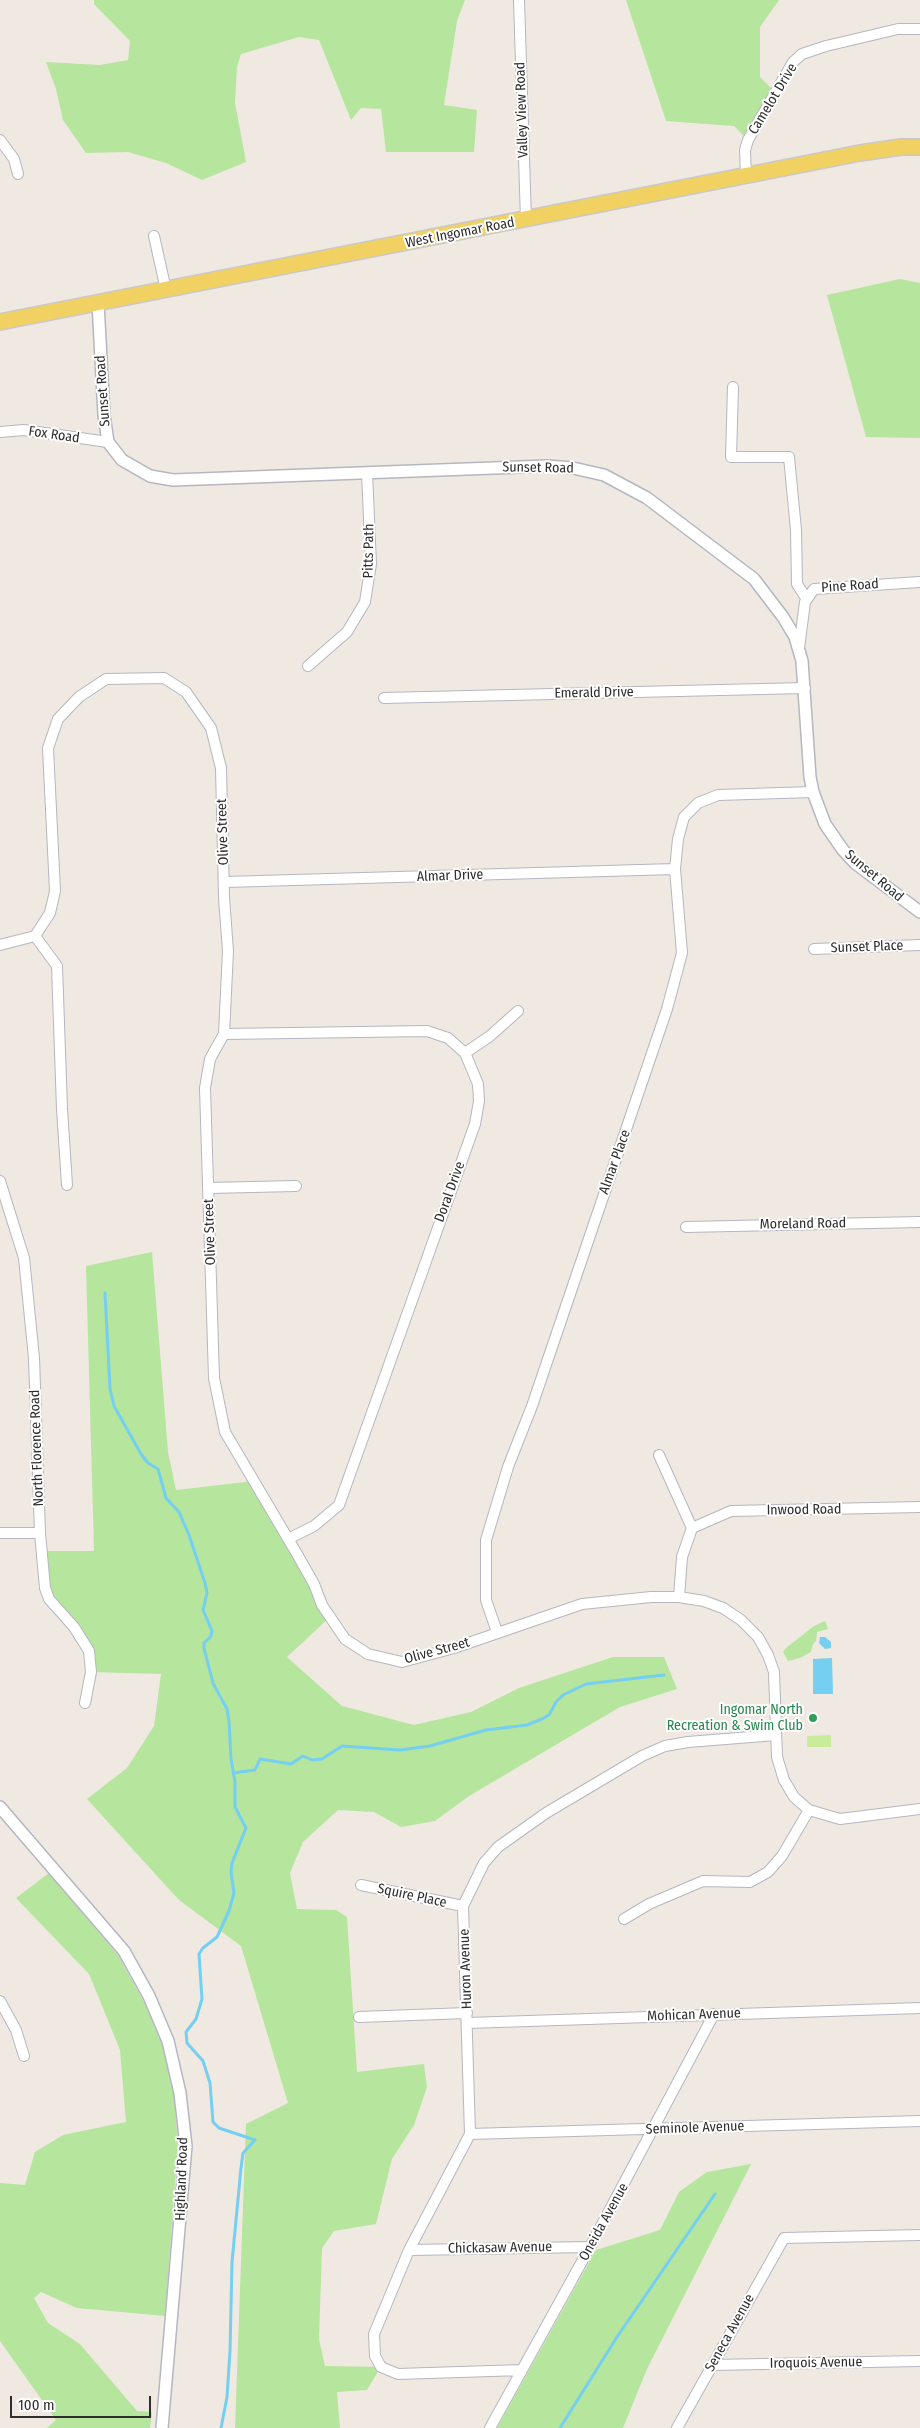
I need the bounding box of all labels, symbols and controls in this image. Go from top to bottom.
street label: Camelot Drive [745,60,801,138]
street label: Valley View Road [512,62,532,158]
street label: West Ingomar Road [404,214,516,252]
street label: Sunset Road [92,355,114,427]
street label: Fox Road [27,423,81,447]
street label: Sunset Road [502,459,574,477]
street label: Pitts Path [360,524,378,578]
street label: Pine Road [821,576,879,596]
street label: Emerald Drive [554,684,634,702]
street label: Olive Street [213,798,233,866]
street label: Sunset Road [841,847,907,905]
street label: Almar Drive [416,866,484,886]
street label: Sunset Place [830,937,904,957]
street label: Almar Place [596,1128,634,1196]
street label: Doral Drive [431,1159,469,1225]
street label: Olive Street [200,1198,220,1266]
street label: Moreland Road [760,1215,846,1233]
street label: North Florence Road [27,1389,47,1507]
street label: Inwood Road [766,1501,842,1519]
street label: Olive Street [403,1634,471,1668]
place label: Ingomar North Recreation & Swim Club [667,1702,803,1734]
marker: Ingomar North Recreation & Swim Club [807,1712,819,1724]
street label: Squire Place [376,1880,448,1912]
street label: Huron Avenue [456,1929,476,2009]
street label: Mohican Avenue [647,2005,741,2025]
street label: Seminole Avenue [645,2118,745,2138]
street label: Highland Road [172,2137,192,2221]
street label: Oneida Avenue [576,2180,632,2264]
street label: Chickasaw Avenue [448,2239,552,2257]
street label: Seneca Avenue [702,2291,758,2375]
street label: Iroquois Avenue [770,2354,862,2372]
scale bar [12,2386,154,2418]
text: 100 m [18,2396,55,2414]

